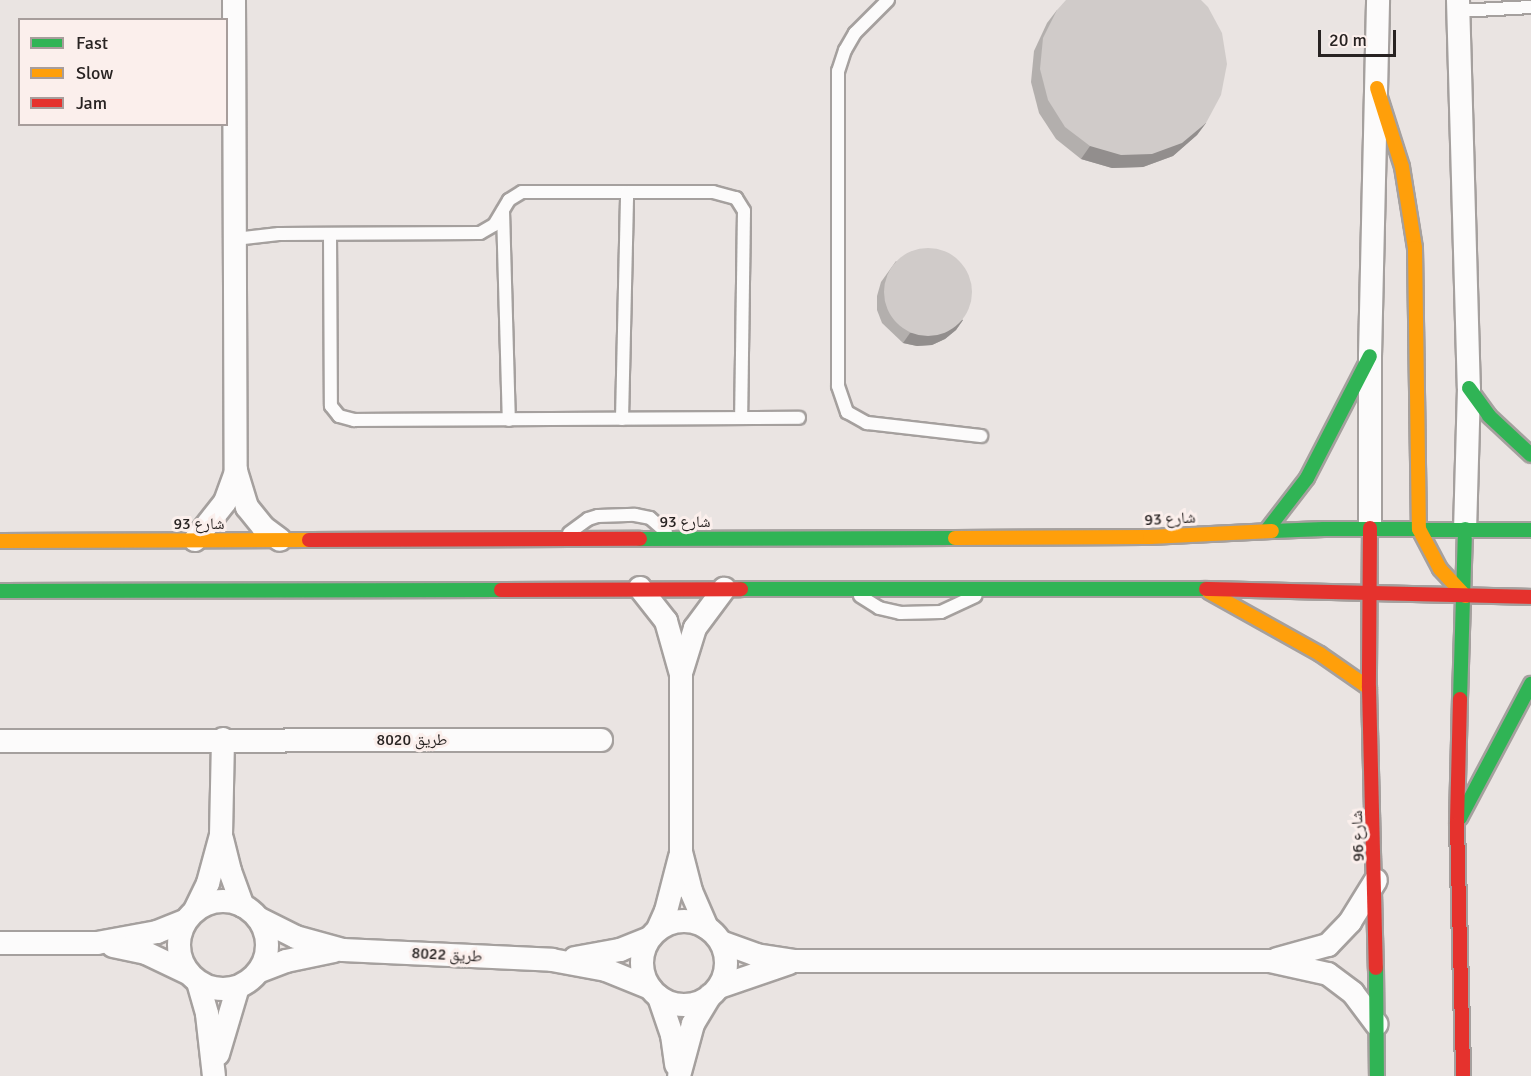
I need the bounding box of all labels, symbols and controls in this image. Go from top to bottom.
legend [18,18,228,126]
scale bar [1321,18,1399,56]
text: 20 m [1329,29,1367,51]
text: Fast [76,32,108,54]
text: Slow [76,62,113,84]
text: Jam [76,92,107,114]
street label: شارع 93 [1144,508,1196,530]
street label: شارع 93 [659,512,711,532]
street label: شارع 93 [173,514,225,534]
street label: طريق 8020 [377,730,447,750]
street label: شارع 96 [1348,810,1368,862]
street label: طريق 8022 [411,944,483,966]

